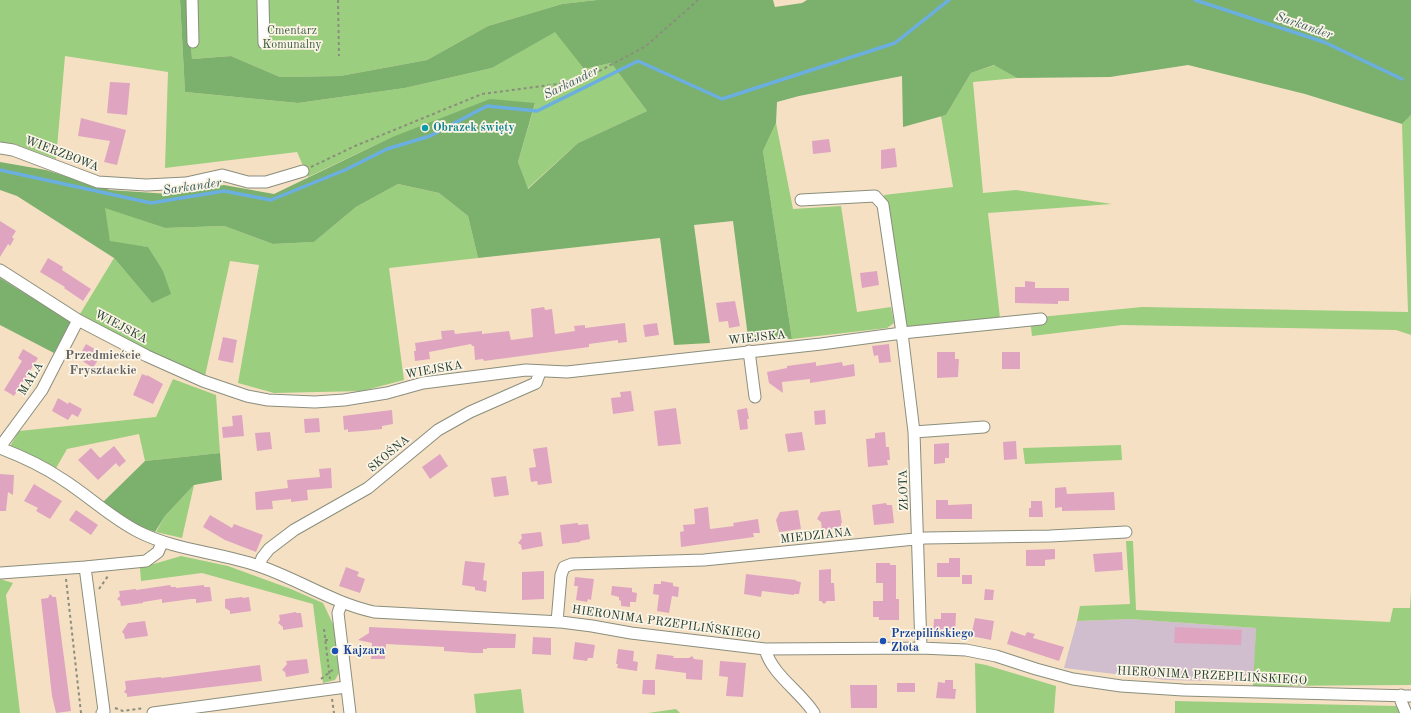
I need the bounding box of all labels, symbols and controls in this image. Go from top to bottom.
water label: Sarkander [1273,9,1335,43]
park label: Cmentarz Komunalny [262,24,322,52]
water label: Sarkander [541,63,601,103]
place label: Obrazek święty [433,121,515,135]
marker: Obrazek święty [420,123,430,133]
street label: WIERZBOWA [23,133,101,175]
water label: Sarkander [162,175,222,199]
street label: WIEJSKA [92,307,150,347]
street label: WIEJSKA [727,328,787,348]
district label: Przedmieście Frysztackie [65,348,141,379]
street label: WIEJSKA [404,358,464,382]
street label: MAŁA [15,360,47,398]
street label: SKOŚNA [365,432,413,476]
street label: ZŁOTA [896,469,912,511]
street label: MIEDZIANA [779,525,853,547]
street label: HIERONIMA PRZEPILIŃSKIEGO [571,603,761,643]
place label: Przepilińskiego Złota [891,627,974,655]
marker: Przepilińskiego Złota [878,636,888,646]
place label: Kajzara [343,644,385,658]
marker: Kajzara [330,646,340,656]
street label: HIERONIMA PRZEPILIŃSKIEGO [1117,664,1307,688]

